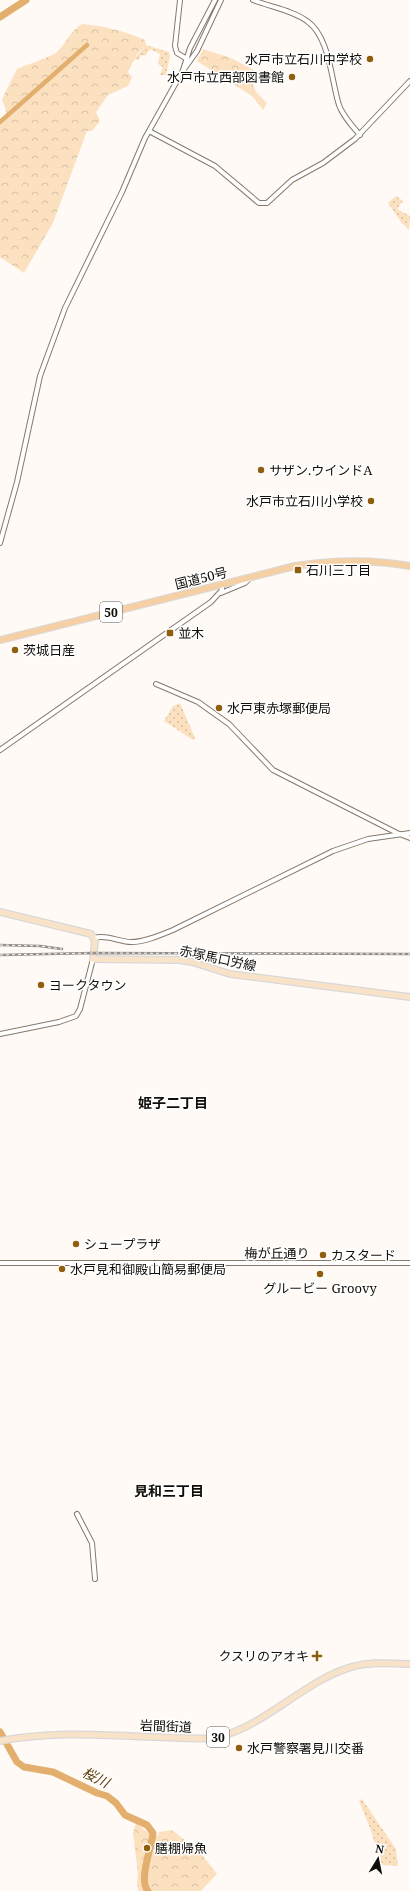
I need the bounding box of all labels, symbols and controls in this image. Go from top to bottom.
place label: 水戸市立石川中学校 [245,50,362,68]
marker: 水戸市立石川中学校 [365,54,375,64]
place label: 水戸市立西部図書館 [167,68,284,86]
marker: 水戸市立西部図書館 [287,72,297,82]
place label: サザン.ウインドA [269,461,373,479]
marker: サザン.ウインドA [256,465,266,475]
place label: 水戸市立石川小学校 [246,492,363,510]
marker: 水戸市立石川小学校 [366,496,376,506]
place label: 石川三丁目 [306,561,371,579]
street label: 国道50号 [173,563,229,593]
marker: 石川三丁目 [293,565,303,575]
road number: 50 [100,602,122,622]
place label: 並木 [178,624,204,642]
marker: 並木 [165,628,175,638]
place label: 茨城日産 [23,641,75,659]
marker: 茨城日産 [10,645,20,655]
place label: 水戸東赤塚郵便局 [227,699,331,717]
marker: 水戸東赤塚郵便局 [214,703,224,713]
street label: 赤塚馬口労線 [178,941,258,975]
place label: ヨークタウン [49,976,126,994]
marker: ヨークタウン [36,980,46,990]
district label: 姫子二丁目 [138,1093,208,1112]
place label: シュープラザ [84,1235,161,1253]
marker: シュープラザ [71,1239,81,1249]
street label: 梅が丘通り [244,1244,310,1262]
place label: カスタード [331,1246,396,1264]
marker: カスタード [318,1250,328,1260]
place label: 水戸見和御殿山簡易郵便局 [70,1260,226,1278]
marker: 水戸見和御殿山簡易郵便局 [57,1264,67,1274]
marker: グルービー Groovy [315,1269,325,1279]
place label: グルービー Groovy [263,1279,377,1297]
district label: 見和三丁目 [134,1481,204,1500]
place label: クスリのアオキ [218,1647,309,1665]
marker: クスリのアオキ [312,1651,322,1661]
street label: 岩間街道 [140,1716,192,1736]
road number: 30 [207,1727,229,1747]
place label: 水戸警察署見川交番 [247,1739,364,1757]
marker: 水戸警察署見川交番 [234,1743,244,1753]
water label: 桜川 [79,1762,115,1793]
place label: 膳棚帰魚 [155,1839,207,1857]
north arrow [358,1839,398,1879]
text: N [374,1841,386,1857]
marker: 膳棚帰魚 [142,1843,152,1853]

